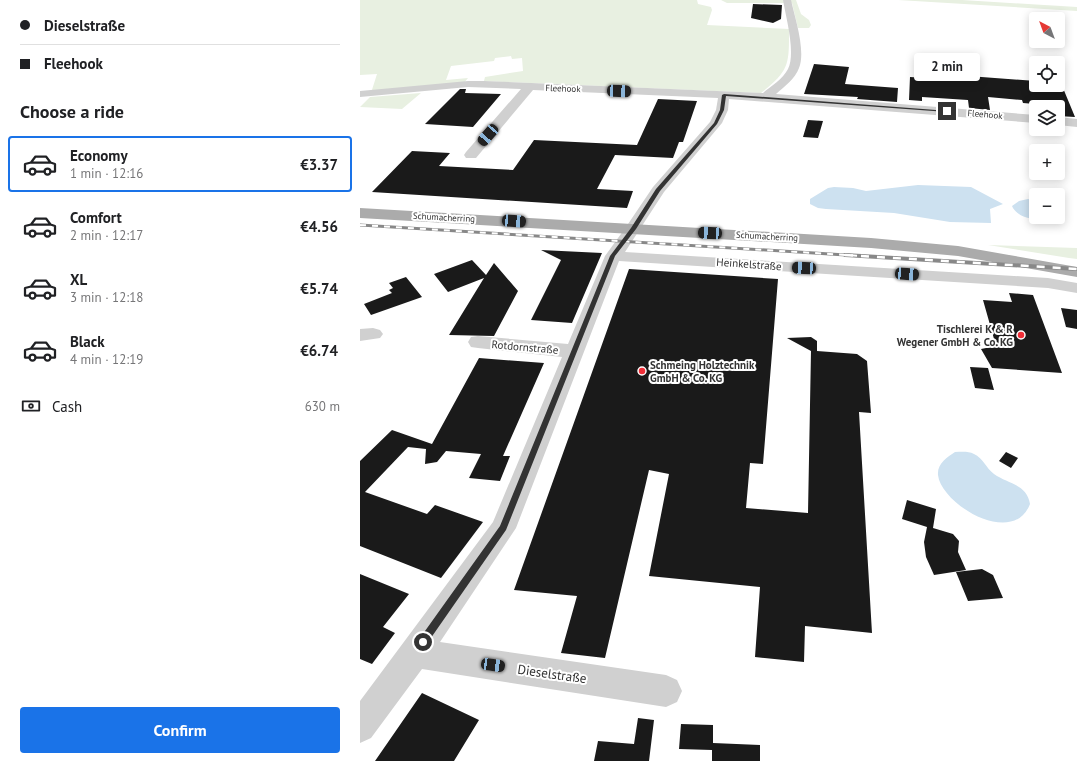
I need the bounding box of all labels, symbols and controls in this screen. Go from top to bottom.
north arrow [1029,12,1065,48]
map controls [1029,12,1065,224]
text: Dieselstraße [44,16,125,35]
callout: 2 min [914,53,980,81]
text: Fleehook [44,54,103,73]
button: locate [1029,56,1065,92]
text: 2 min [931,58,963,75]
street label: Fleehook [545,82,581,94]
car [607,85,631,97]
text: Choose a ride [20,100,124,123]
button: layers [1029,100,1065,136]
route end [938,102,956,120]
street label: Fleehook [967,107,1004,121]
car [476,122,500,148]
button: + [1029,144,1065,180]
icon: car [22,146,58,182]
text: Economy [70,146,128,165]
text: €3.37 [300,155,338,174]
text: 1 min · 12:16 [70,165,143,182]
button: − [1029,188,1065,224]
icon: car [22,208,58,244]
text: Comfort [70,208,122,227]
street label: Schumacherring [413,210,476,224]
car [502,214,526,228]
text: €4.56 [300,217,338,236]
car [698,226,722,240]
text: 2 min · 12:17 [70,227,143,244]
street label: Schumacherring [736,229,799,243]
street label: Heinkelstraße [716,255,783,273]
car [792,261,816,275]
car [895,267,919,281]
icon: car [22,270,58,306]
text: XL [70,270,87,289]
text: €5.74 [300,279,338,298]
text: 3 min · 12:18 [70,289,143,306]
place label: Tischlerei K & R Wegener GmbH & Co. KG [897,322,1013,349]
marker: Tischlerei K & R Wegener GmbH & Co. KG [1016,330,1026,340]
icon: car [22,332,58,368]
text: Black [70,332,105,351]
street label: Rotdornstraße [491,337,559,357]
text: €6.74 [300,341,338,360]
text: 4 min · 12:19 [70,351,143,368]
place label: Schmeing Holztechnik GmbH & Co. KG [650,358,755,385]
marker: Schmeing Holztechnik GmbH & Co. KG [637,366,647,376]
icon: cash [20,395,42,417]
text: Cash [52,397,82,416]
text: 630 m [305,398,340,415]
route start [414,633,432,651]
car [480,657,506,673]
street label: Dieselstraße [516,661,588,687]
button: Confirm [20,707,340,753]

